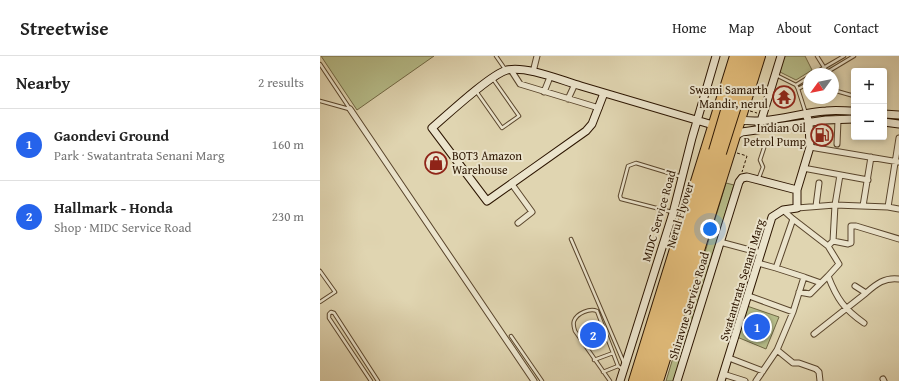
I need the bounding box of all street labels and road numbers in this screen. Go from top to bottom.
street label: MIDC Service Road [637,168,680,264]
street label: Nerul Flyover [661,180,698,250]
street label: Swatantrata Senani Marg [715,217,768,343]
street label: Shiravne Service Road [664,249,713,362]

